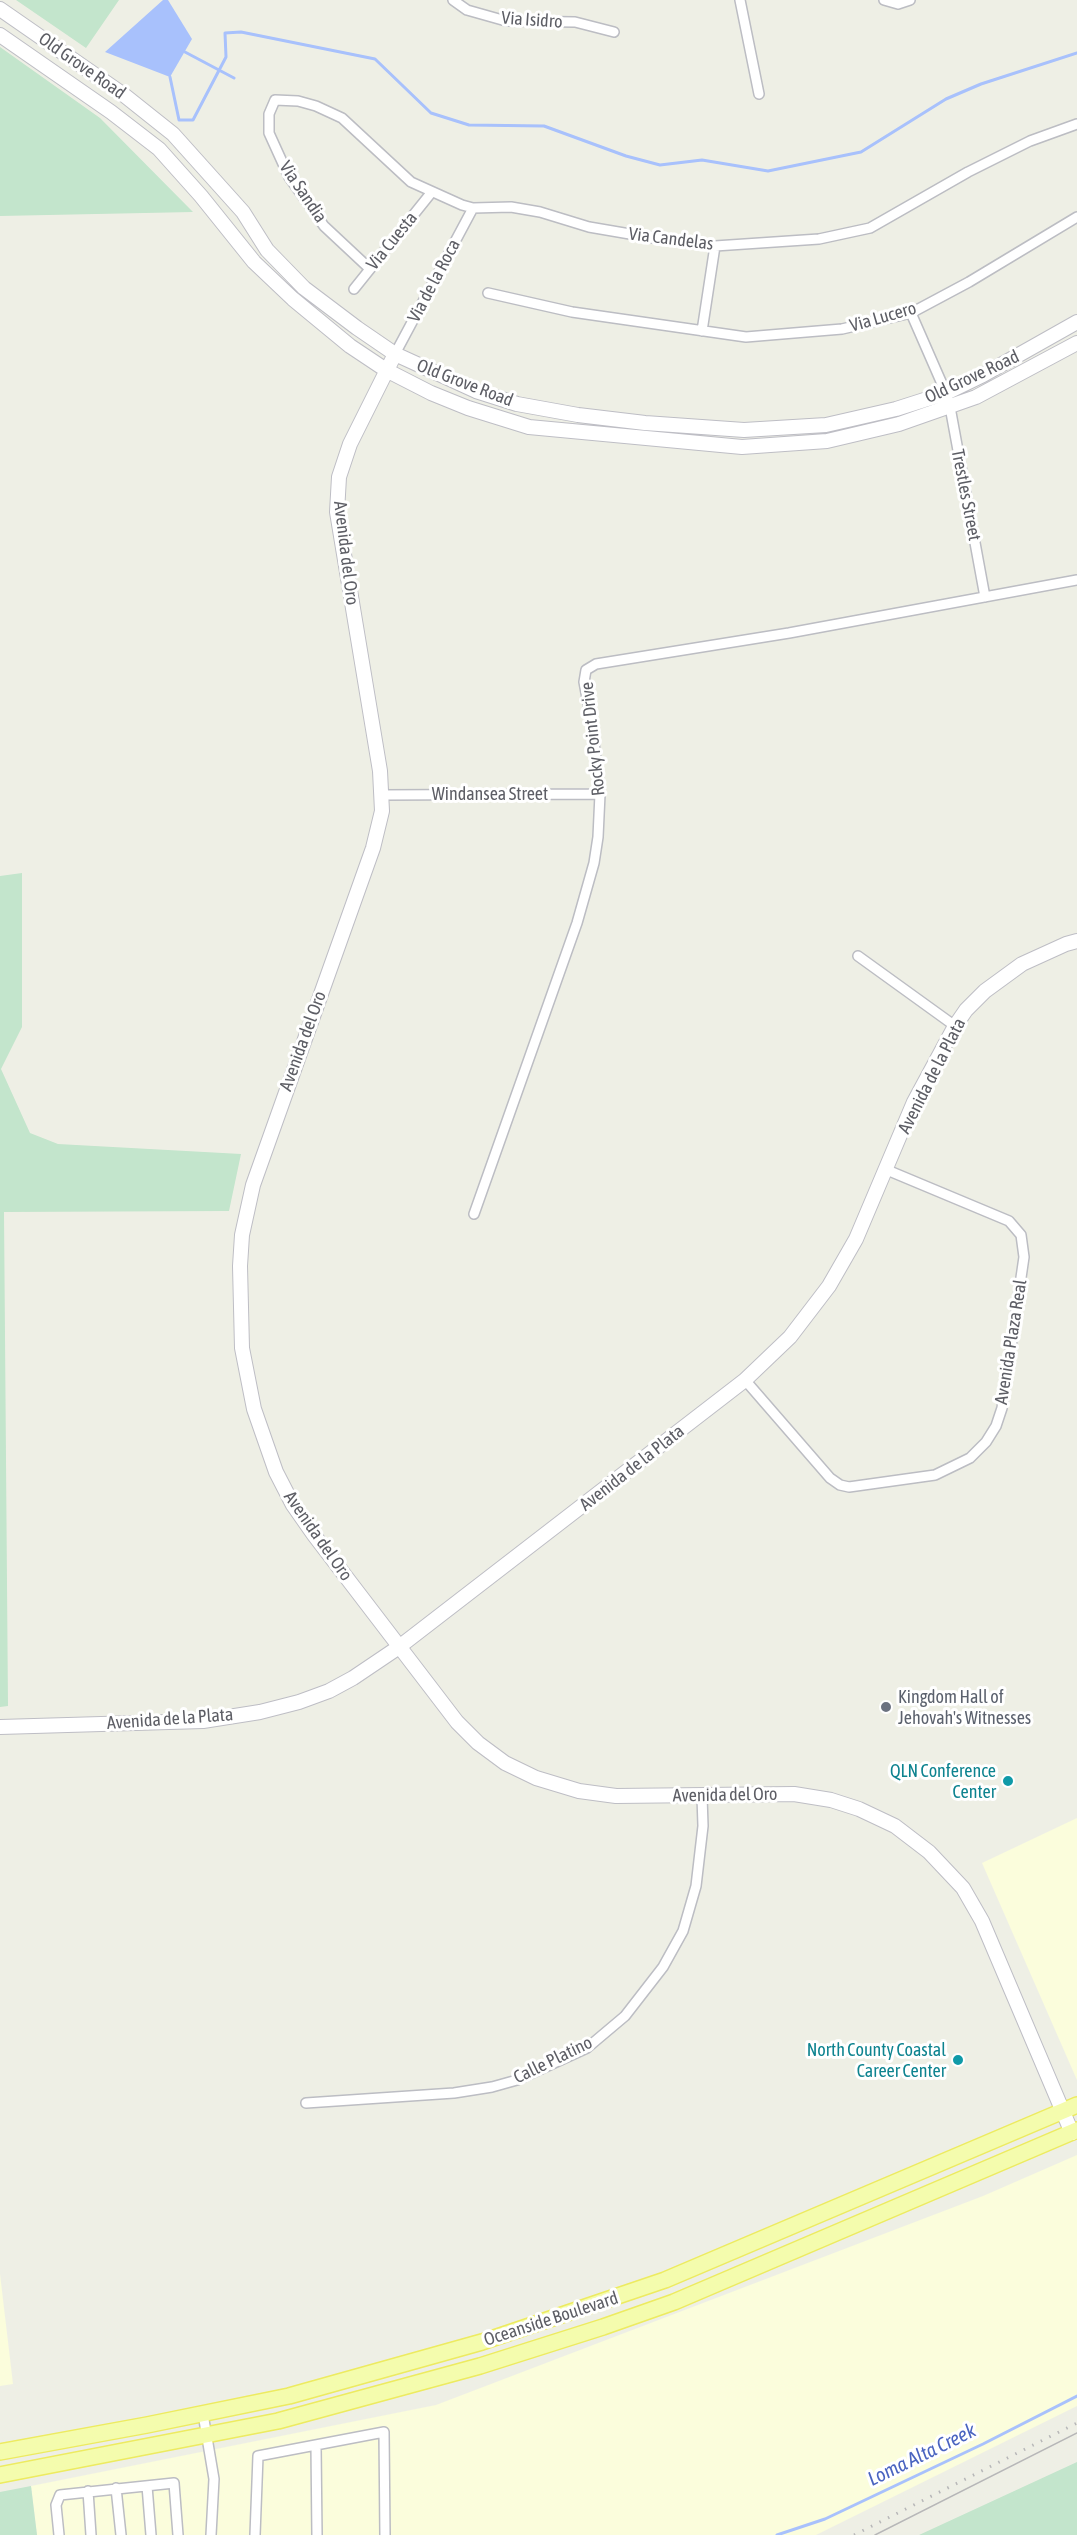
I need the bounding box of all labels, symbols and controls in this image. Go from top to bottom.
street label: Via Isidro [501,7,563,33]
street label: Old Grove Road [34,28,130,104]
street label: Via Sandia [275,157,331,227]
street label: Via Cuesta [362,208,422,274]
street label: Via Candelas [627,223,715,255]
street label: Via de la Roca [403,236,465,326]
street label: Via Lucero [847,297,919,337]
street label: Old Grove Road [921,346,1023,408]
street label: Old Grove Road [414,355,516,411]
street label: Trestles Street [947,447,985,543]
street label: Avenida del Oro [329,500,363,606]
street label: Rocky Point Drive [576,681,610,797]
street label: Windansea Street [432,783,548,805]
street label: Avenida del Oro [275,988,331,1094]
street label: Avenida de la Plata [894,1015,970,1137]
street label: Avenida Plaza Real [990,1278,1032,1406]
street label: Avenida de la Plata [575,1420,689,1516]
street label: Avenida del Oro [279,1487,357,1585]
place label: Kingdom Hall of Jehovah's Witnesses [898,1686,1031,1728]
marker: Kingdom Hall of Jehovah's Witnesses [879,1700,893,1714]
street label: Avenida de la Plata [106,1704,234,1734]
place label: QLN Conference Center [890,1760,996,1802]
marker: QLN Conference Center [1001,1774,1015,1788]
street label: Avenida del Oro [672,1783,778,1807]
street label: Calle Platino [510,2032,596,2088]
place label: North County Coastal Career Center [807,2039,946,2082]
marker: North County Coastal Career Center [951,2053,965,2067]
street label: Oceanside Boulevard [481,2287,621,2351]
water label: Loma Alta Creek [864,2419,980,2491]

